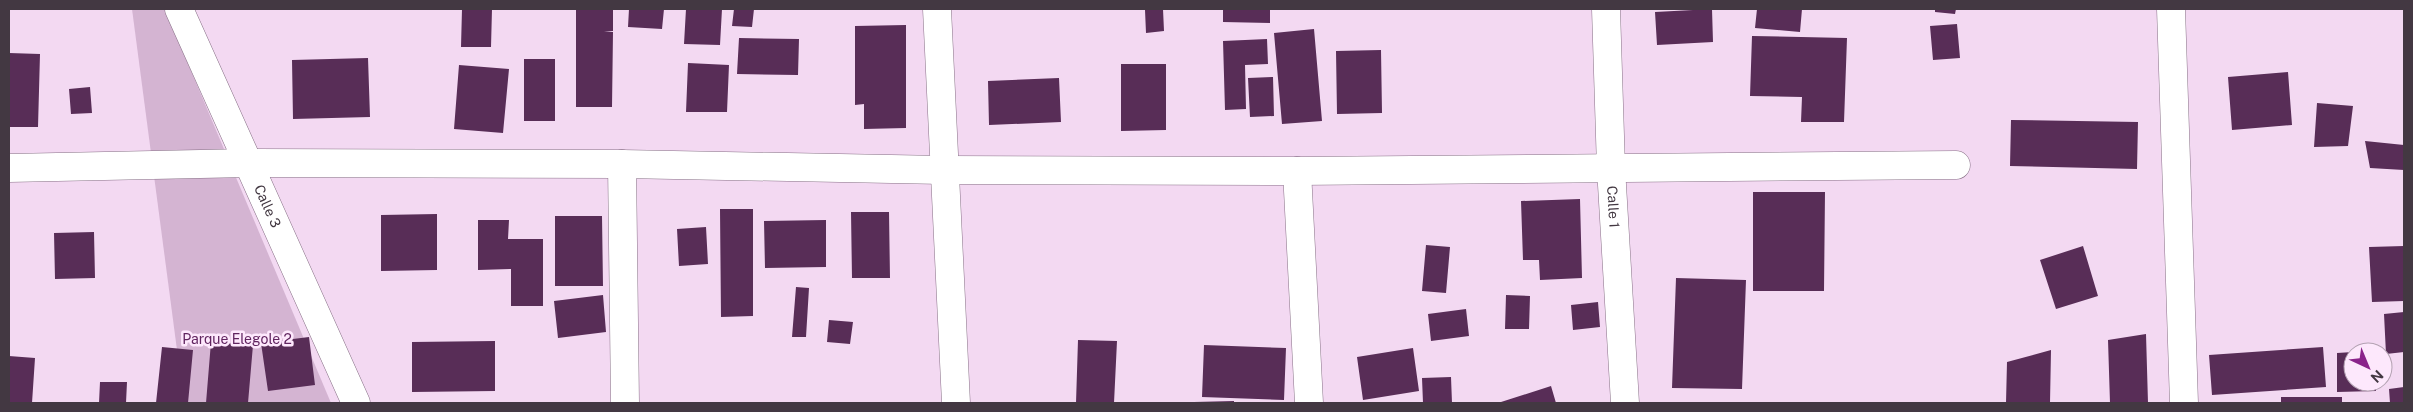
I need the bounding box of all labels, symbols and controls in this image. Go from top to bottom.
street label: Calle 3 [251,182,284,230]
street label: Calle 1 [1604,185,1623,228]
park label: Parque Elegole 2 [182,331,292,347]
north arrow [2343,342,2393,392]
text: N [2368,367,2387,386]

